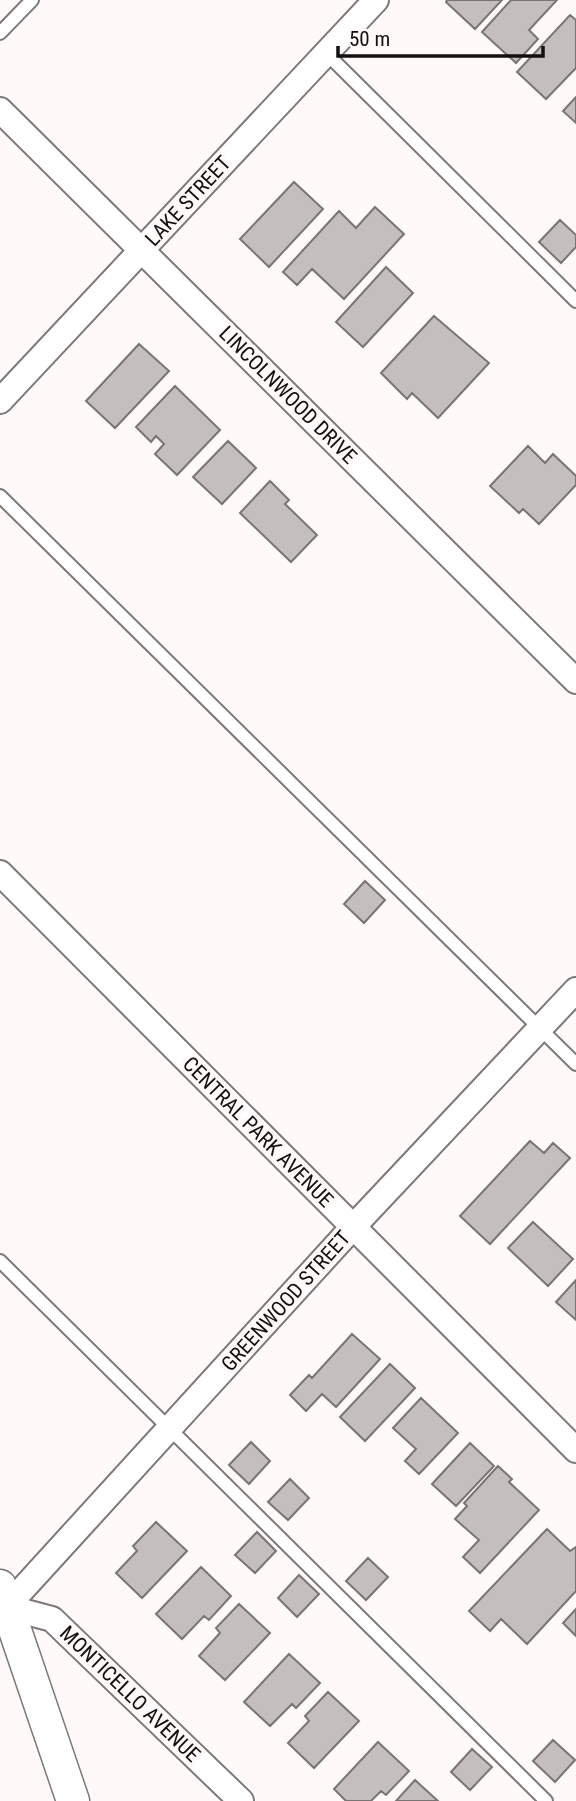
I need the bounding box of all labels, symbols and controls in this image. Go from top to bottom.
scale bar [338,14,543,58]
text: 50 m [349,27,390,51]
street label: LAKE STREET [140,151,236,251]
street label: LINCOLNWOOD DRIVE [214,321,362,469]
street label: CENTRAL PARK AVENUE [178,1052,338,1212]
street label: GREENWOOD STREET [217,1226,355,1376]
street label: MONTICELLO AVENUE [55,1621,205,1767]

